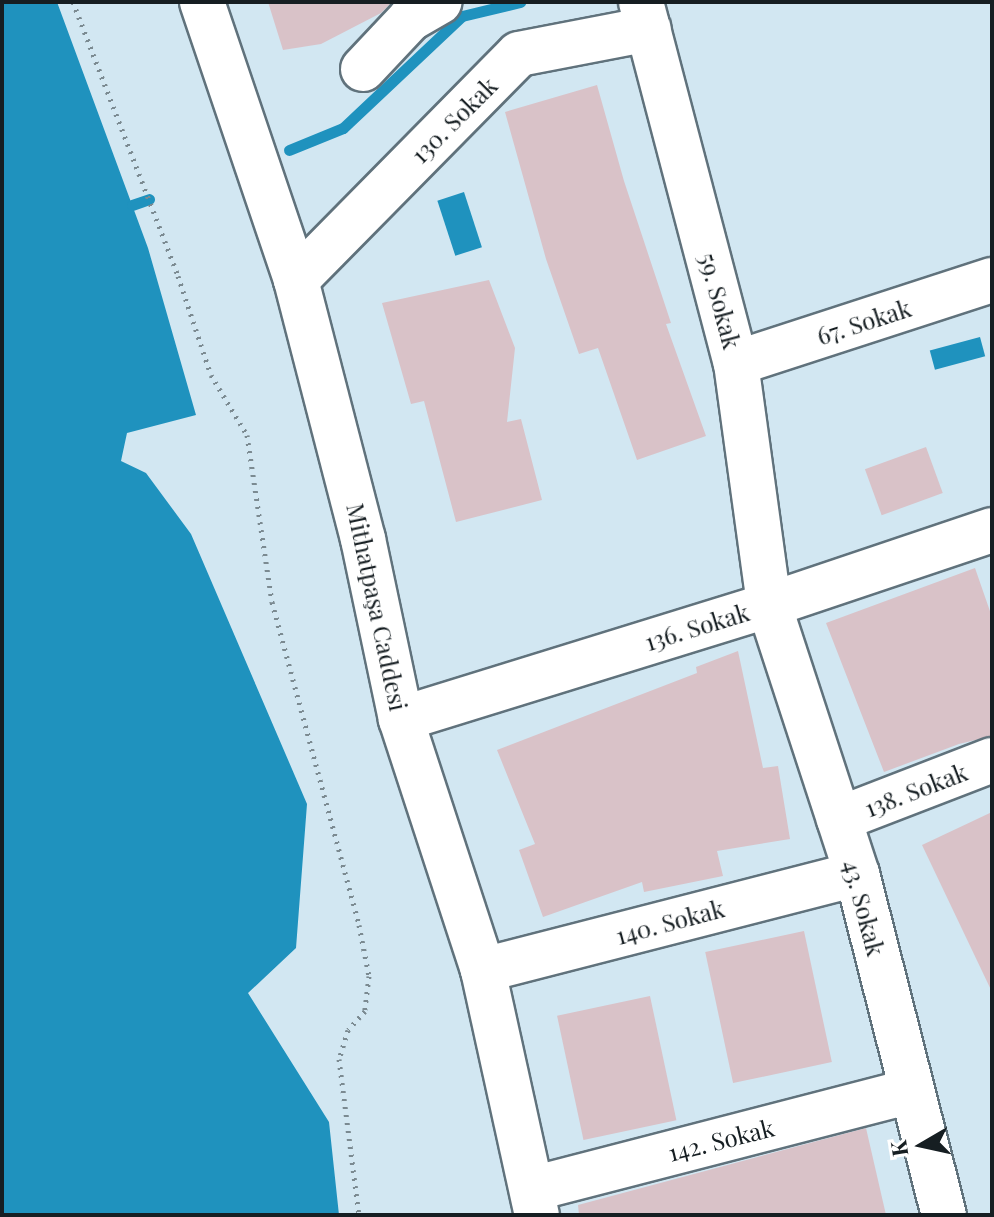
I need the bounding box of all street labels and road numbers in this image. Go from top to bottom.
street label: 130. Sokak [405,71,503,169]
street label: 59. Sokak [693,250,747,352]
street label: 67. Sokak [813,293,915,351]
street label: Mithatpaşa Caddesi [341,500,413,714]
street label: 136. Sokak [641,597,753,657]
street label: 138. Sokak [861,757,971,823]
street label: 43. Sokak [837,857,891,959]
street label: 140. Sokak [613,894,727,950]
street label: 142. Sokak [665,1113,777,1167]

